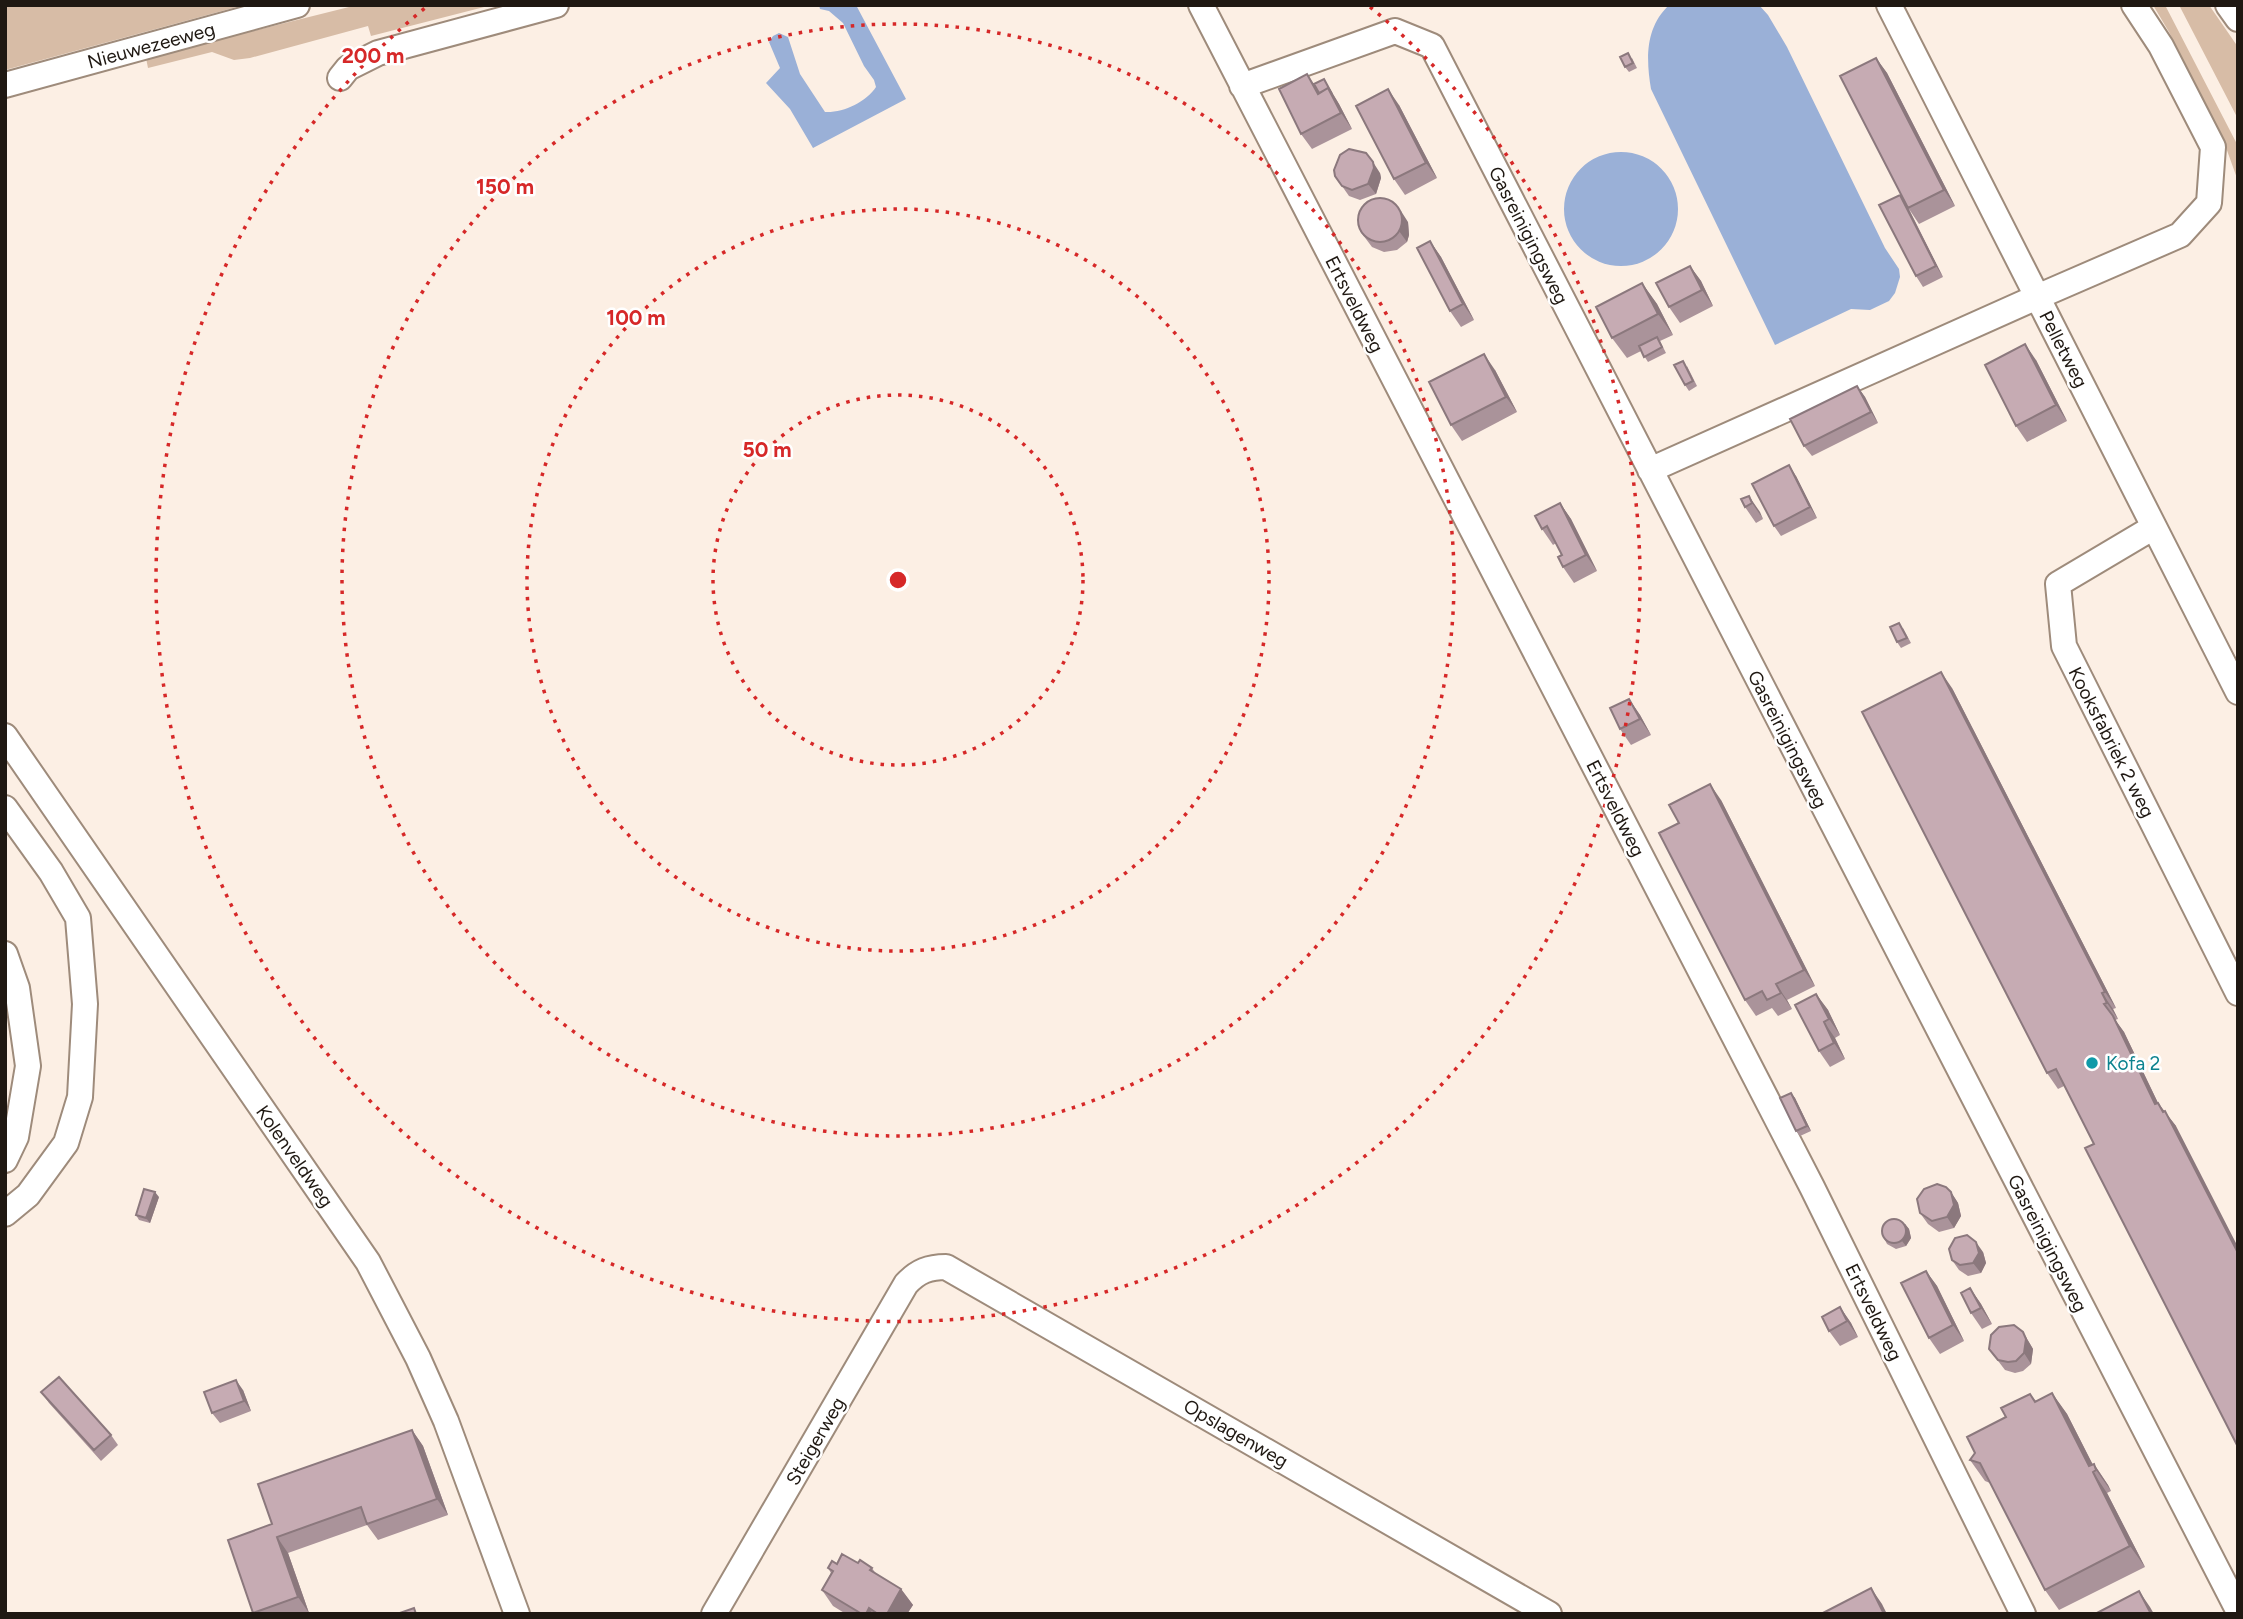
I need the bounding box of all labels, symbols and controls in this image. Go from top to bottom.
street label: Nieuwezeeweg [85,17,217,74]
text: 200 m [342,43,404,68]
street label: Gasreinigingsweg [1484,162,1573,308]
text: 150 m [476,174,534,199]
street label: Ertsveldweg [1320,252,1389,356]
text: 100 m [606,305,666,330]
street label: Pelletweg [2034,307,2093,392]
text: 50 m [742,437,792,462]
centre of rings [886,568,910,592]
street label: Kooksfabriek 2 weg [2064,663,2159,821]
street label: Gasreinigingsweg [1743,666,1832,812]
street label: Ertsveldweg [1581,756,1650,860]
place label: Kofa 2 [2106,1052,2160,1075]
marker: Kofa 2 [2084,1055,2100,1071]
street label: Kolenveldweg [251,1101,338,1212]
street label: Gasreinigingsweg [2003,1170,2092,1316]
street label: Ertsveldweg [1840,1260,1907,1365]
street label: Steigerweg [781,1393,850,1489]
street label: Opslagenweg [1179,1394,1292,1473]

